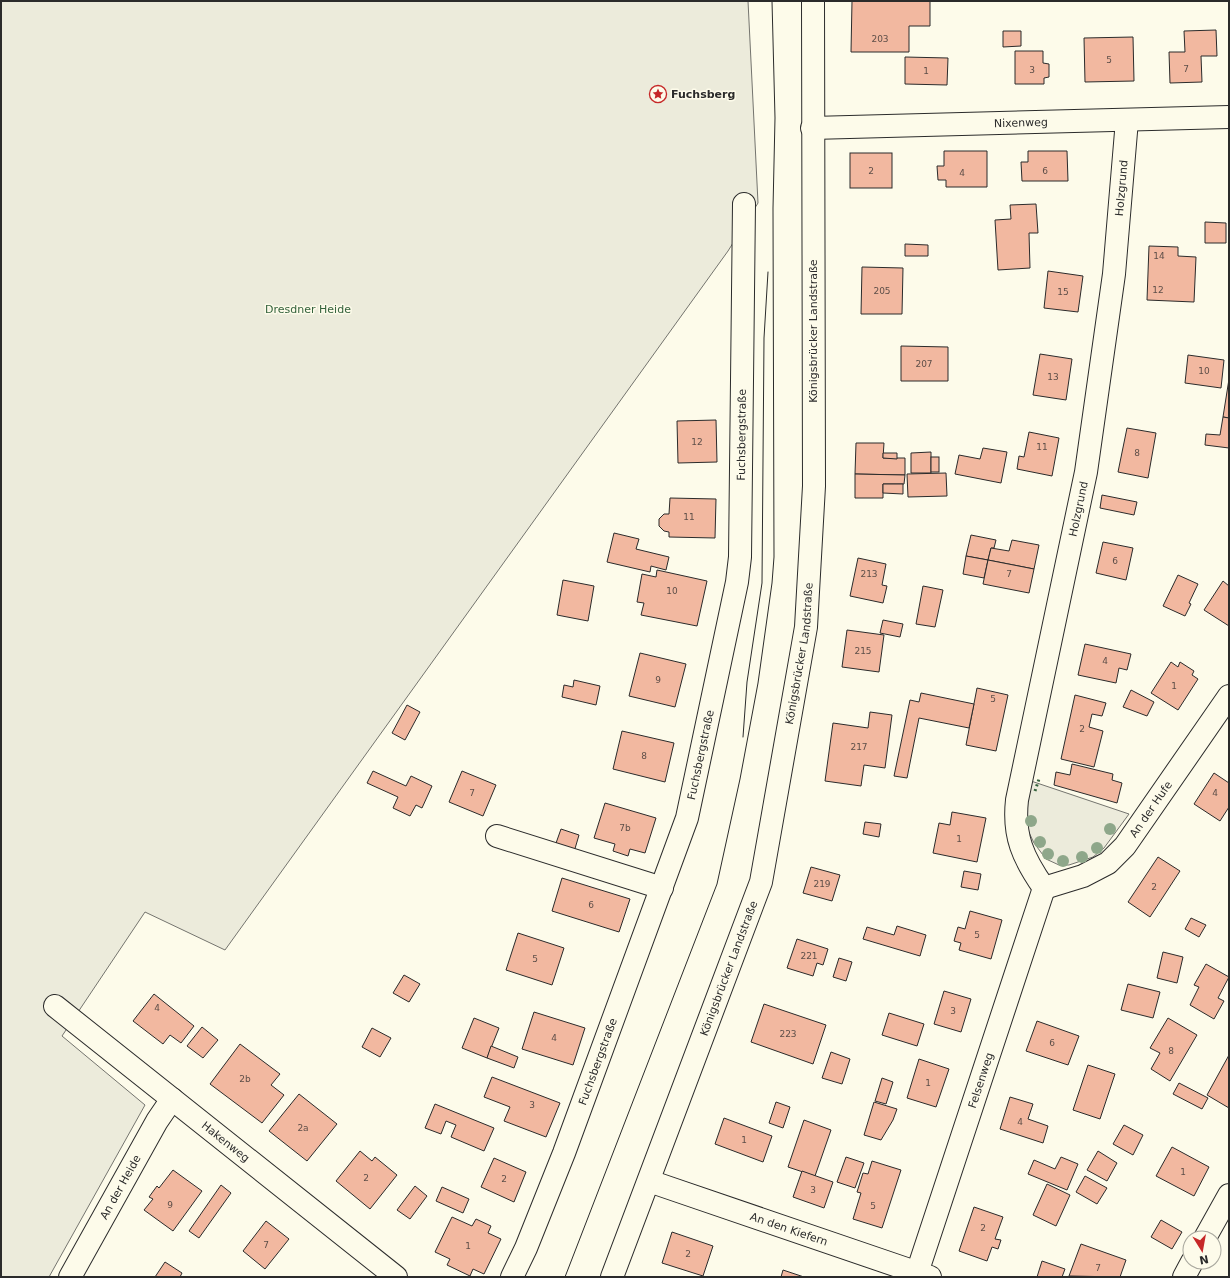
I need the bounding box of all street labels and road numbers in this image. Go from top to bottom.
street label: Nixenweg [994,115,1048,130]
street label: Holzgrund [1112,159,1130,217]
street label: Königsbrücker Landstraße [807,259,820,403]
street label: Fuchsbergstraße [734,389,748,481]
street label: Holzgrund [1066,480,1090,538]
street label: Königsbrücker Landstraße [782,582,815,725]
street label: Fuchsbergstraße [685,708,716,801]
street label: An der Hufe [1127,778,1175,840]
street label: Königsbrücker Landstraße [697,899,760,1038]
street label: Fuchsbergstraße [576,1016,620,1107]
street label: Felsenweg [965,1051,996,1110]
street label: Hakenweg [199,1119,252,1165]
street label: An der Heide [97,1152,143,1222]
street label: An den Kiefern [748,1210,830,1248]

